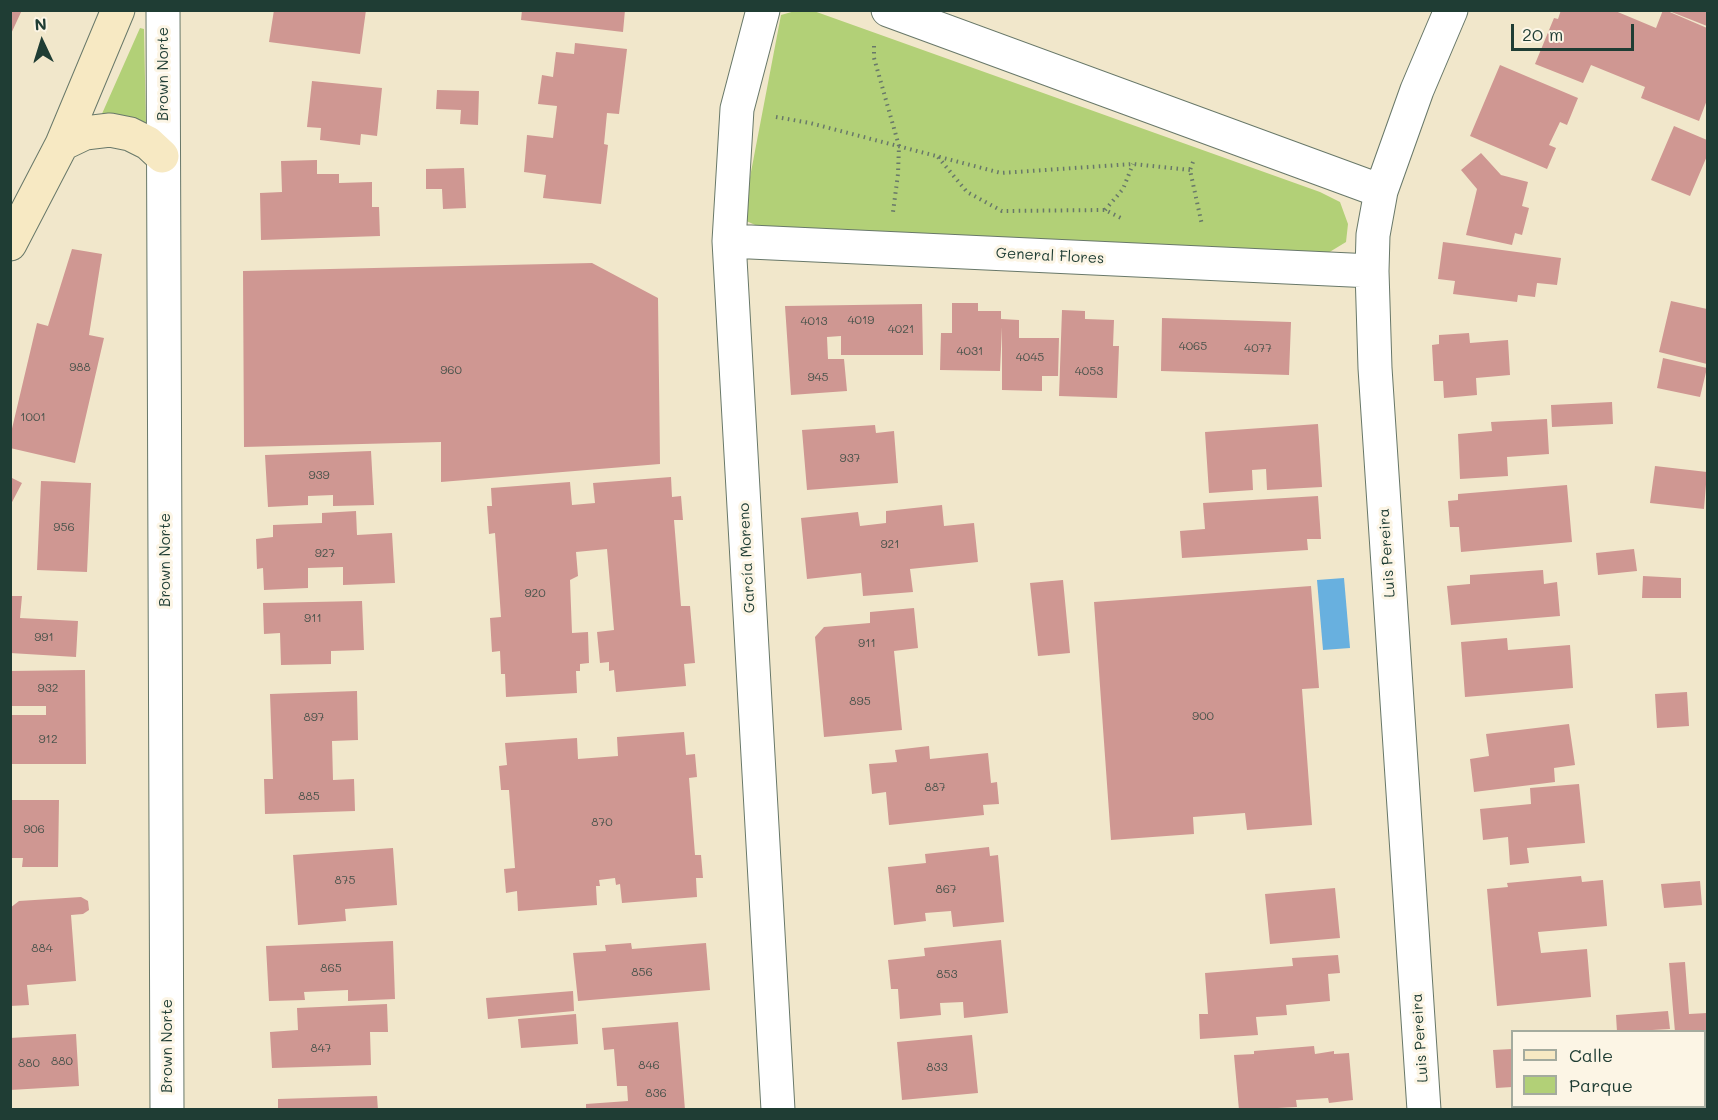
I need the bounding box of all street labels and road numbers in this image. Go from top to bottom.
street label: Brown Norte [154,27,172,121]
street label: General Flores [995,244,1105,268]
street label: García Moreno [735,502,759,614]
street label: Luis Pereira [1375,508,1399,598]
street label: Brown Norte [156,513,174,607]
street label: Luis Pereira [1408,993,1432,1083]
street label: Brown Norte [158,999,176,1093]

